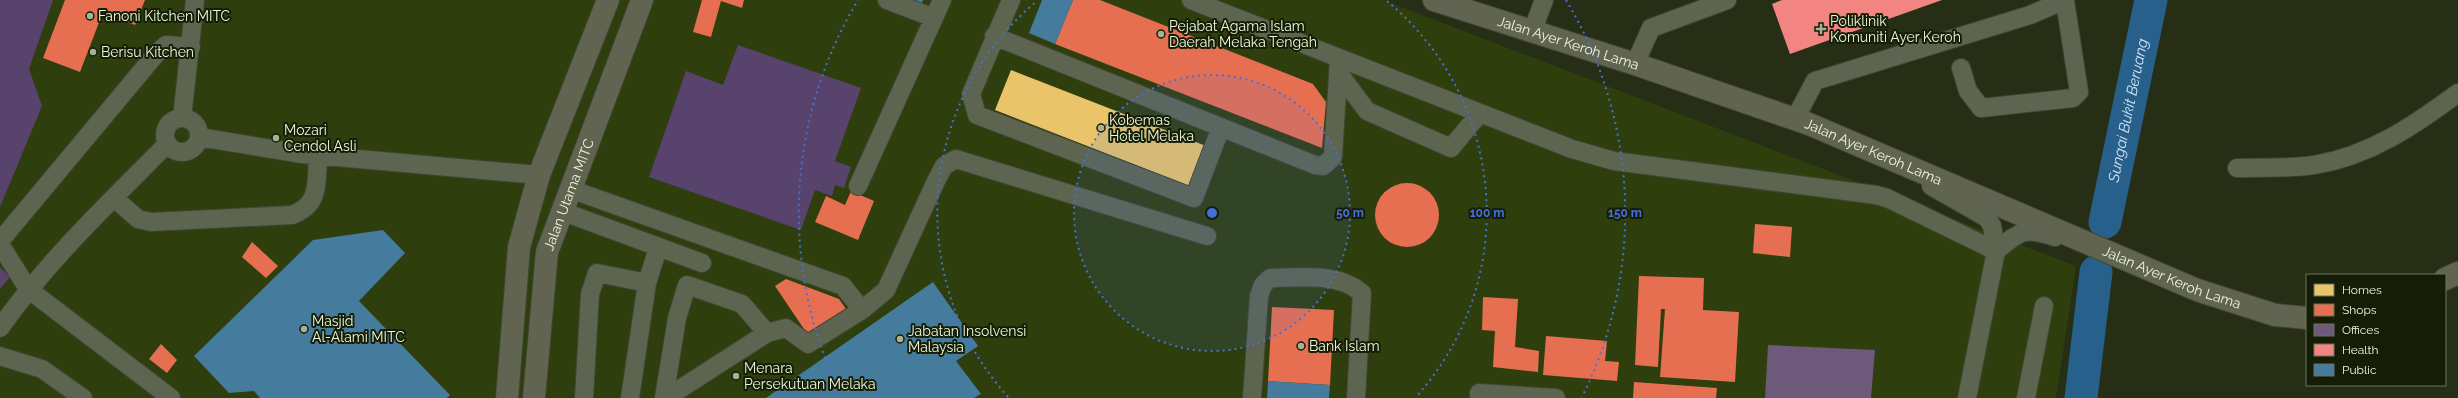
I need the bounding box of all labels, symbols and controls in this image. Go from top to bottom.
place label: Fanoni Kitchen MITC [98,8,231,24]
marker: Fanoni Kitchen MITC [85,11,95,21]
street label: Jalan Ayer Keroh Lama [1496,13,1641,73]
place label: Poliklinik Komuniti Ayer Keroh [1830,13,1961,45]
place label: Pejabat Agama Islam Daerah Melaka Tengah [1169,18,1317,50]
marker: Poliklinik Komuniti Ayer Keroh [1815,23,1827,35]
marker: Pejabat Agama Islam Daerah Melaka Tengah [1156,29,1166,39]
water label: Sungai Bukit Beruang [2104,37,2152,185]
place label: Berisu Kitchen [101,44,194,60]
marker: Berisu Kitchen [88,47,98,57]
place label: Kobemas Hotel Melaka [1109,112,1194,144]
street label: Jalan Ayer Keroh Lama [1803,115,1944,188]
place label: Mozari Cendol Asli [284,122,357,154]
marker: Kobemas Hotel Melaka [1096,123,1106,133]
marker: Mozari Cendol Asli [271,133,281,143]
street label: Jalan Utama MITC [540,136,597,253]
centre of rings [1205,206,1219,220]
text: 50 m [1336,206,1364,220]
text: 100 m [1470,206,1504,220]
text: 150 m [1608,206,1642,220]
street label: Jalan Ayer Keroh Lama [2100,243,2243,312]
legend [2306,274,2446,386]
text: Homes [2342,283,2382,297]
text: Shops [2342,303,2377,317]
place label: Masjid Al-Alami MITC [312,313,405,345]
place label: Jabatan Insolvensi Malaysia [908,323,1026,355]
text: Offices [2342,323,2379,337]
marker: Masjid Al-Alami MITC [299,324,309,334]
marker: Jabatan Insolvensi Malaysia [895,334,905,344]
place label: Bank Islam [1309,338,1380,354]
marker: Bank Islam [1296,341,1306,351]
text: Health [2342,343,2379,357]
place label: Menara Persekutuan Melaka [744,360,876,392]
text: Public [2342,363,2377,377]
marker: Menara Persekutuan Melaka [731,371,741,381]

